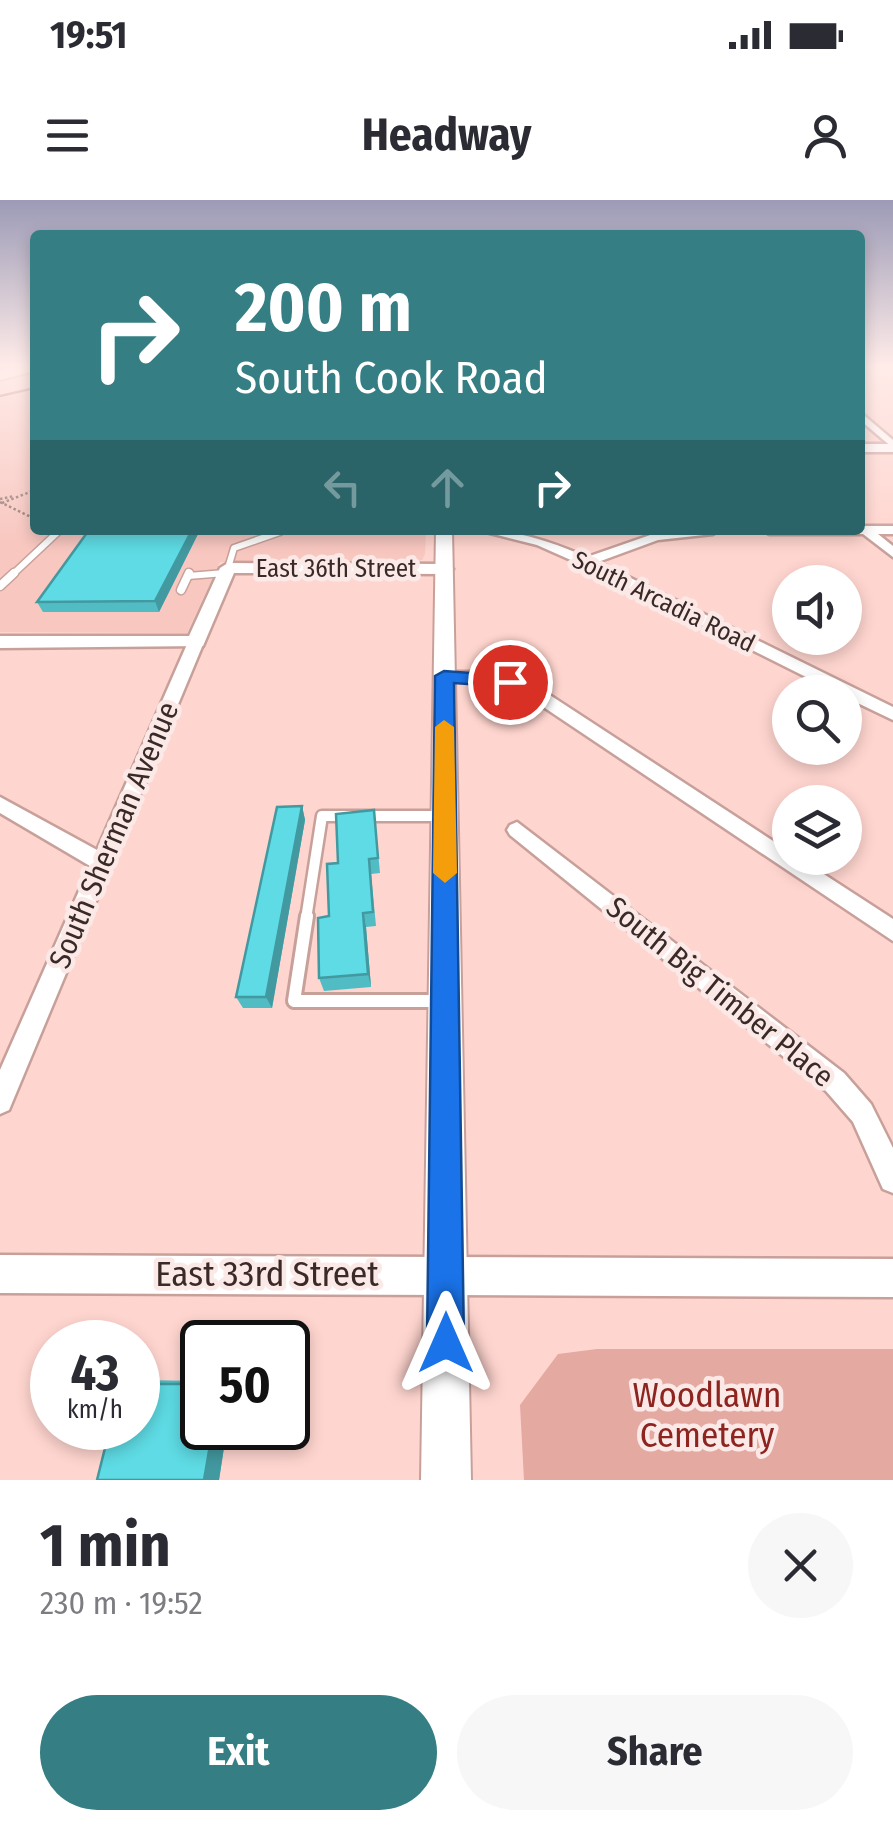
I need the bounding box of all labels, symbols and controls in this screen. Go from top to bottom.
text: 19:51 [50,12,127,58]
icon: menu [40,108,95,163]
text: Headway [362,108,531,162]
icon: person [798,108,853,163]
text: 200 m [235,266,412,350]
icon: right [70,270,200,400]
text: South Cook Road [235,351,548,405]
icon: left [315,460,370,515]
icon: ahead [420,460,475,515]
icon: right [525,460,580,515]
street label: South Arcadia Road [567,545,760,659]
street label: East 36th Street [256,554,417,584]
map controls [772,565,862,875]
button: sound [772,565,862,655]
pin [468,640,553,725]
icon: arrive [483,655,538,710]
button: search [772,675,862,765]
street label: South Sherman Avenue [42,696,186,974]
button: layers [772,785,862,875]
street label: South Big Timber Place [599,889,841,1095]
street label: East 33rd Street [155,1253,379,1295]
position arrow [394,1291,498,1395]
speed limit sign: 50 [180,1320,310,1450]
text: 43 [71,1343,119,1403]
park label: Woodlawn Cemetery [633,1374,781,1456]
text: km/h [67,1395,123,1425]
text: 1 min [40,1510,171,1582]
button: close [748,1513,853,1618]
text: 230 m · 19:52 [40,1584,203,1622]
button: Exit [40,1695,437,1810]
button: Share [457,1695,853,1810]

